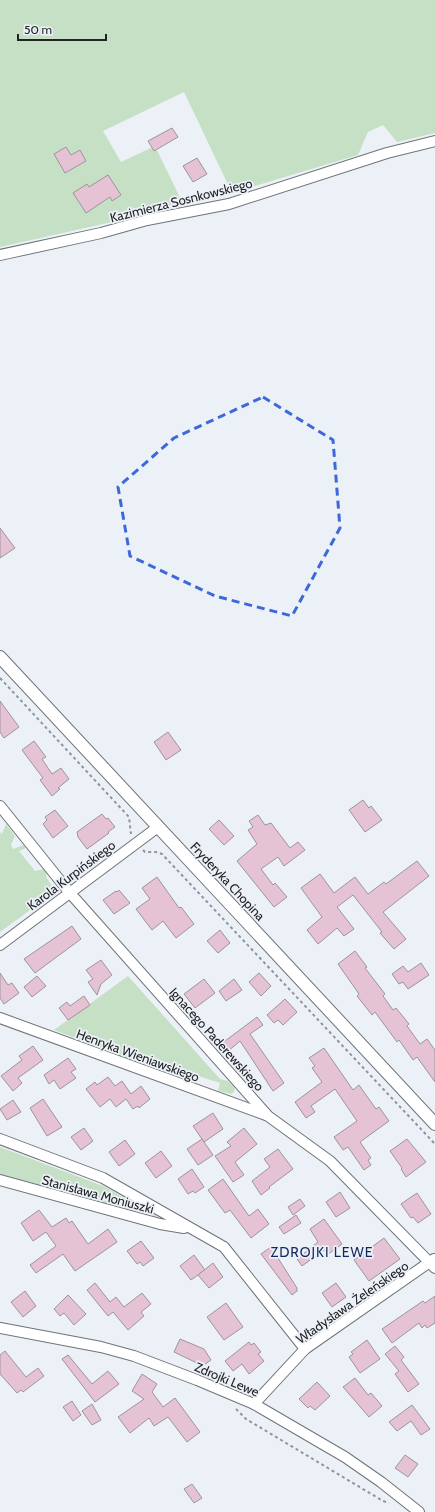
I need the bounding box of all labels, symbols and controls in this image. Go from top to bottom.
scale bar [18,16,106,42]
text: 50 m [24,22,52,37]
street label: Kazimierza Sosnkowskiego [108,175,254,225]
street label: Karola Kurpińskiego [24,837,118,913]
street label: Fryderyka Chopina [187,838,269,924]
street label: Ignacego Paderewskiego [166,984,268,1094]
street label: Henryka Wieniawskiego [74,1025,202,1085]
street label: Stanisława Moniuszki [40,1171,156,1217]
district label: ZDROJKI LEWE [270,1243,374,1261]
street label: Władysława Żeleńskiego [293,1257,411,1347]
street label: Zdrojki Lewe [192,1358,262,1401]

